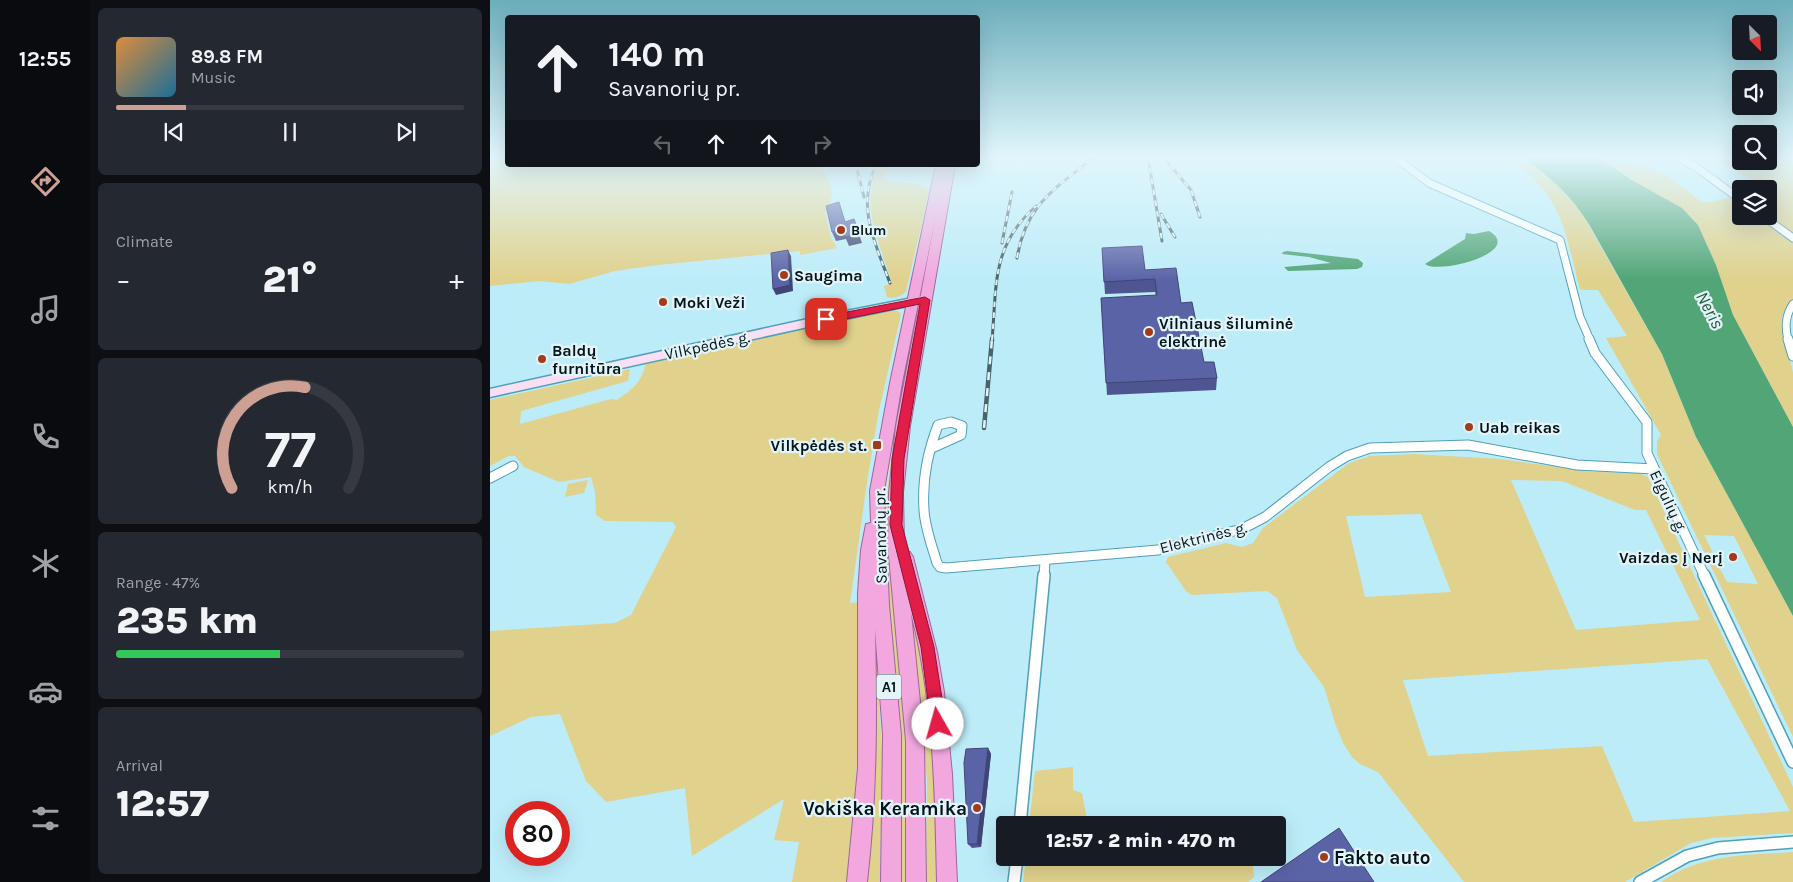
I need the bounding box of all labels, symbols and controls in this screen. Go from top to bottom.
north arrow [1732,15,1778,60]
map controls [1732,15,1777,225]
text: 140 m [608,34,706,75]
icon: ahead [525,35,590,100]
text: 12:55 [19,46,71,72]
text: 89.8 FM [191,46,263,68]
text: Music [191,68,236,87]
button: sound [1732,70,1777,115]
text: Savanorių pr. [608,76,740,102]
icon: previous [160,118,188,146]
icon: pause [276,118,304,146]
icon: next [392,118,420,146]
button: search [1732,125,1777,170]
icon: left [649,130,677,158]
icon: ahead [702,130,730,158]
icon: ahead [755,130,783,158]
icon: right [808,130,836,158]
icon: directions [28,164,63,199]
button: layers [1732,180,1777,225]
place label: Blum [851,222,886,239]
marker: Blum [835,224,847,236]
text: Climate [116,232,173,251]
text: 21° [262,257,318,302]
text: − [116,263,131,296]
text: + [449,263,464,296]
place label: Saugima [794,266,863,285]
marker: Saugima [778,269,790,281]
water label: Neris [1691,288,1729,332]
icon: music [28,292,63,327]
place label: Moki Veži [673,293,745,312]
marker: Moki Veži [657,296,669,308]
pin [805,298,847,340]
icon: arrive [812,305,840,333]
place label: Vilniaus šiluminė elektrinė [1159,314,1293,351]
marker: Vilniaus šiluminė elektrinė [1143,326,1155,338]
street label: Vilkpėdės g. [663,327,752,364]
place label: Baldų furnitūra [552,341,621,378]
marker: Baldų furnitūra [536,353,548,365]
place label: Uab reikas [1479,418,1561,437]
icon: phone [28,419,63,454]
text: 77 [264,419,316,480]
marker: Uab reikas [1463,421,1475,433]
place label: Vilkpėdės st. [771,436,868,455]
marker: Vilkpėdės st. [871,439,883,451]
street label: Eigulių g. [1646,467,1691,536]
text: km/h [267,477,313,498]
street label: Savanorių pr. [870,488,891,584]
street label: Elektrinės g. [1158,517,1249,557]
icon: climate [28,546,63,581]
place label: Vaizdas į Nerį [1619,548,1723,567]
marker: Vaizdas į Nerį [1727,551,1739,563]
text: Range · 47% [116,573,200,592]
text: 235 km [116,598,258,643]
icon: car [28,674,63,709]
road number: A1 [876,674,902,700]
position arrow [911,697,963,749]
text: Arrival [116,756,163,775]
text: 12:57 [116,781,209,826]
place label: Vokiška Keramika [803,798,967,820]
icon: filters [28,801,63,836]
speed limit sign: 80 [505,801,570,866]
marker: Vokiška Keramika [971,802,983,814]
text: 12:57 · 2 min · 470 m [1046,830,1236,852]
place label: Fakto auto [1334,847,1431,869]
marker: Fakto auto [1318,851,1330,863]

